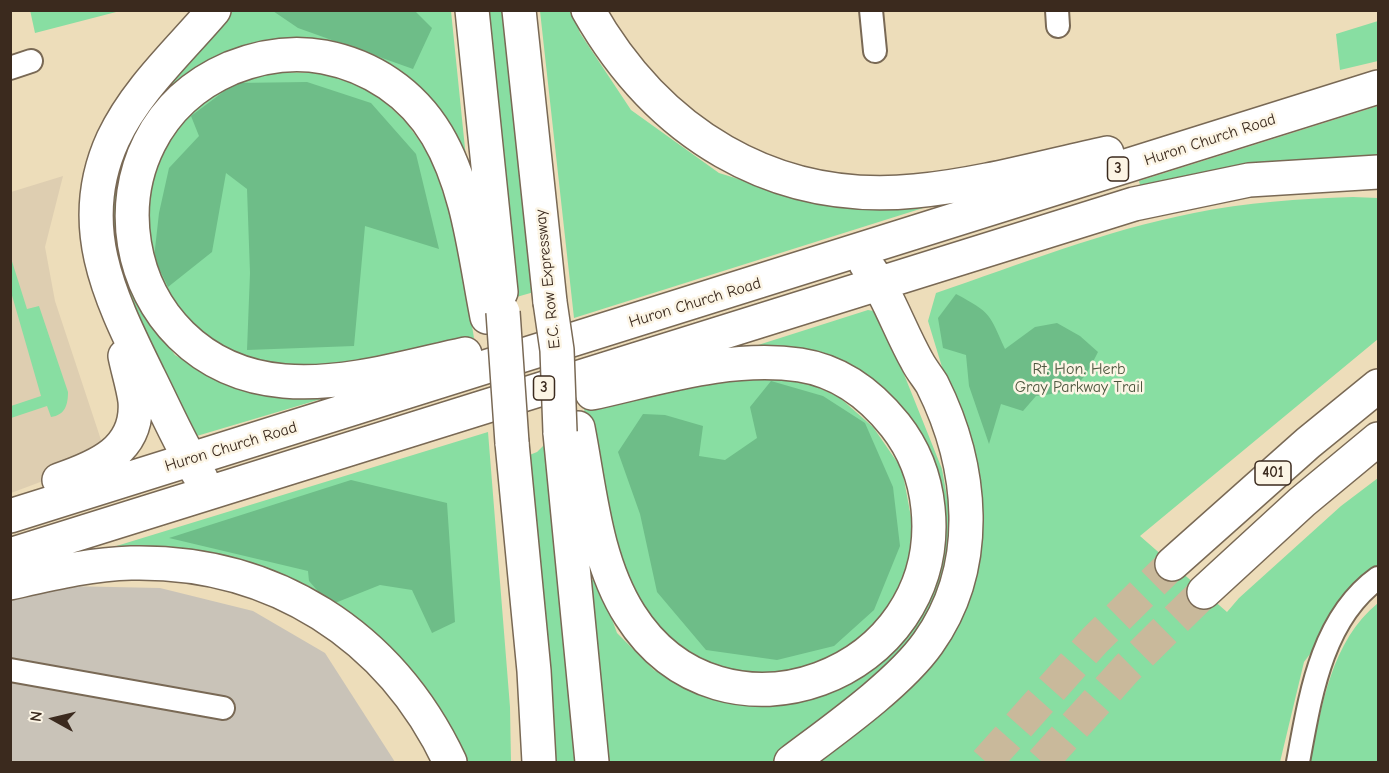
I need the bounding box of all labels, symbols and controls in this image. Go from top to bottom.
street label: Huron Church Road [1142,110,1278,170]
road number: 3 [1108,157,1128,181]
street label: E.C. Row Expressway [531,208,565,350]
street label: Huron Church Road [627,274,763,332]
park label: Rt. Hon. Herb Gray Parkway Trail [1015,359,1143,397]
road number: 3 [534,376,554,400]
street label: Huron Church Road [163,418,299,476]
road number: 401 [1255,461,1291,485]
north arrow [24,689,84,749]
text: N [27,710,46,723]

